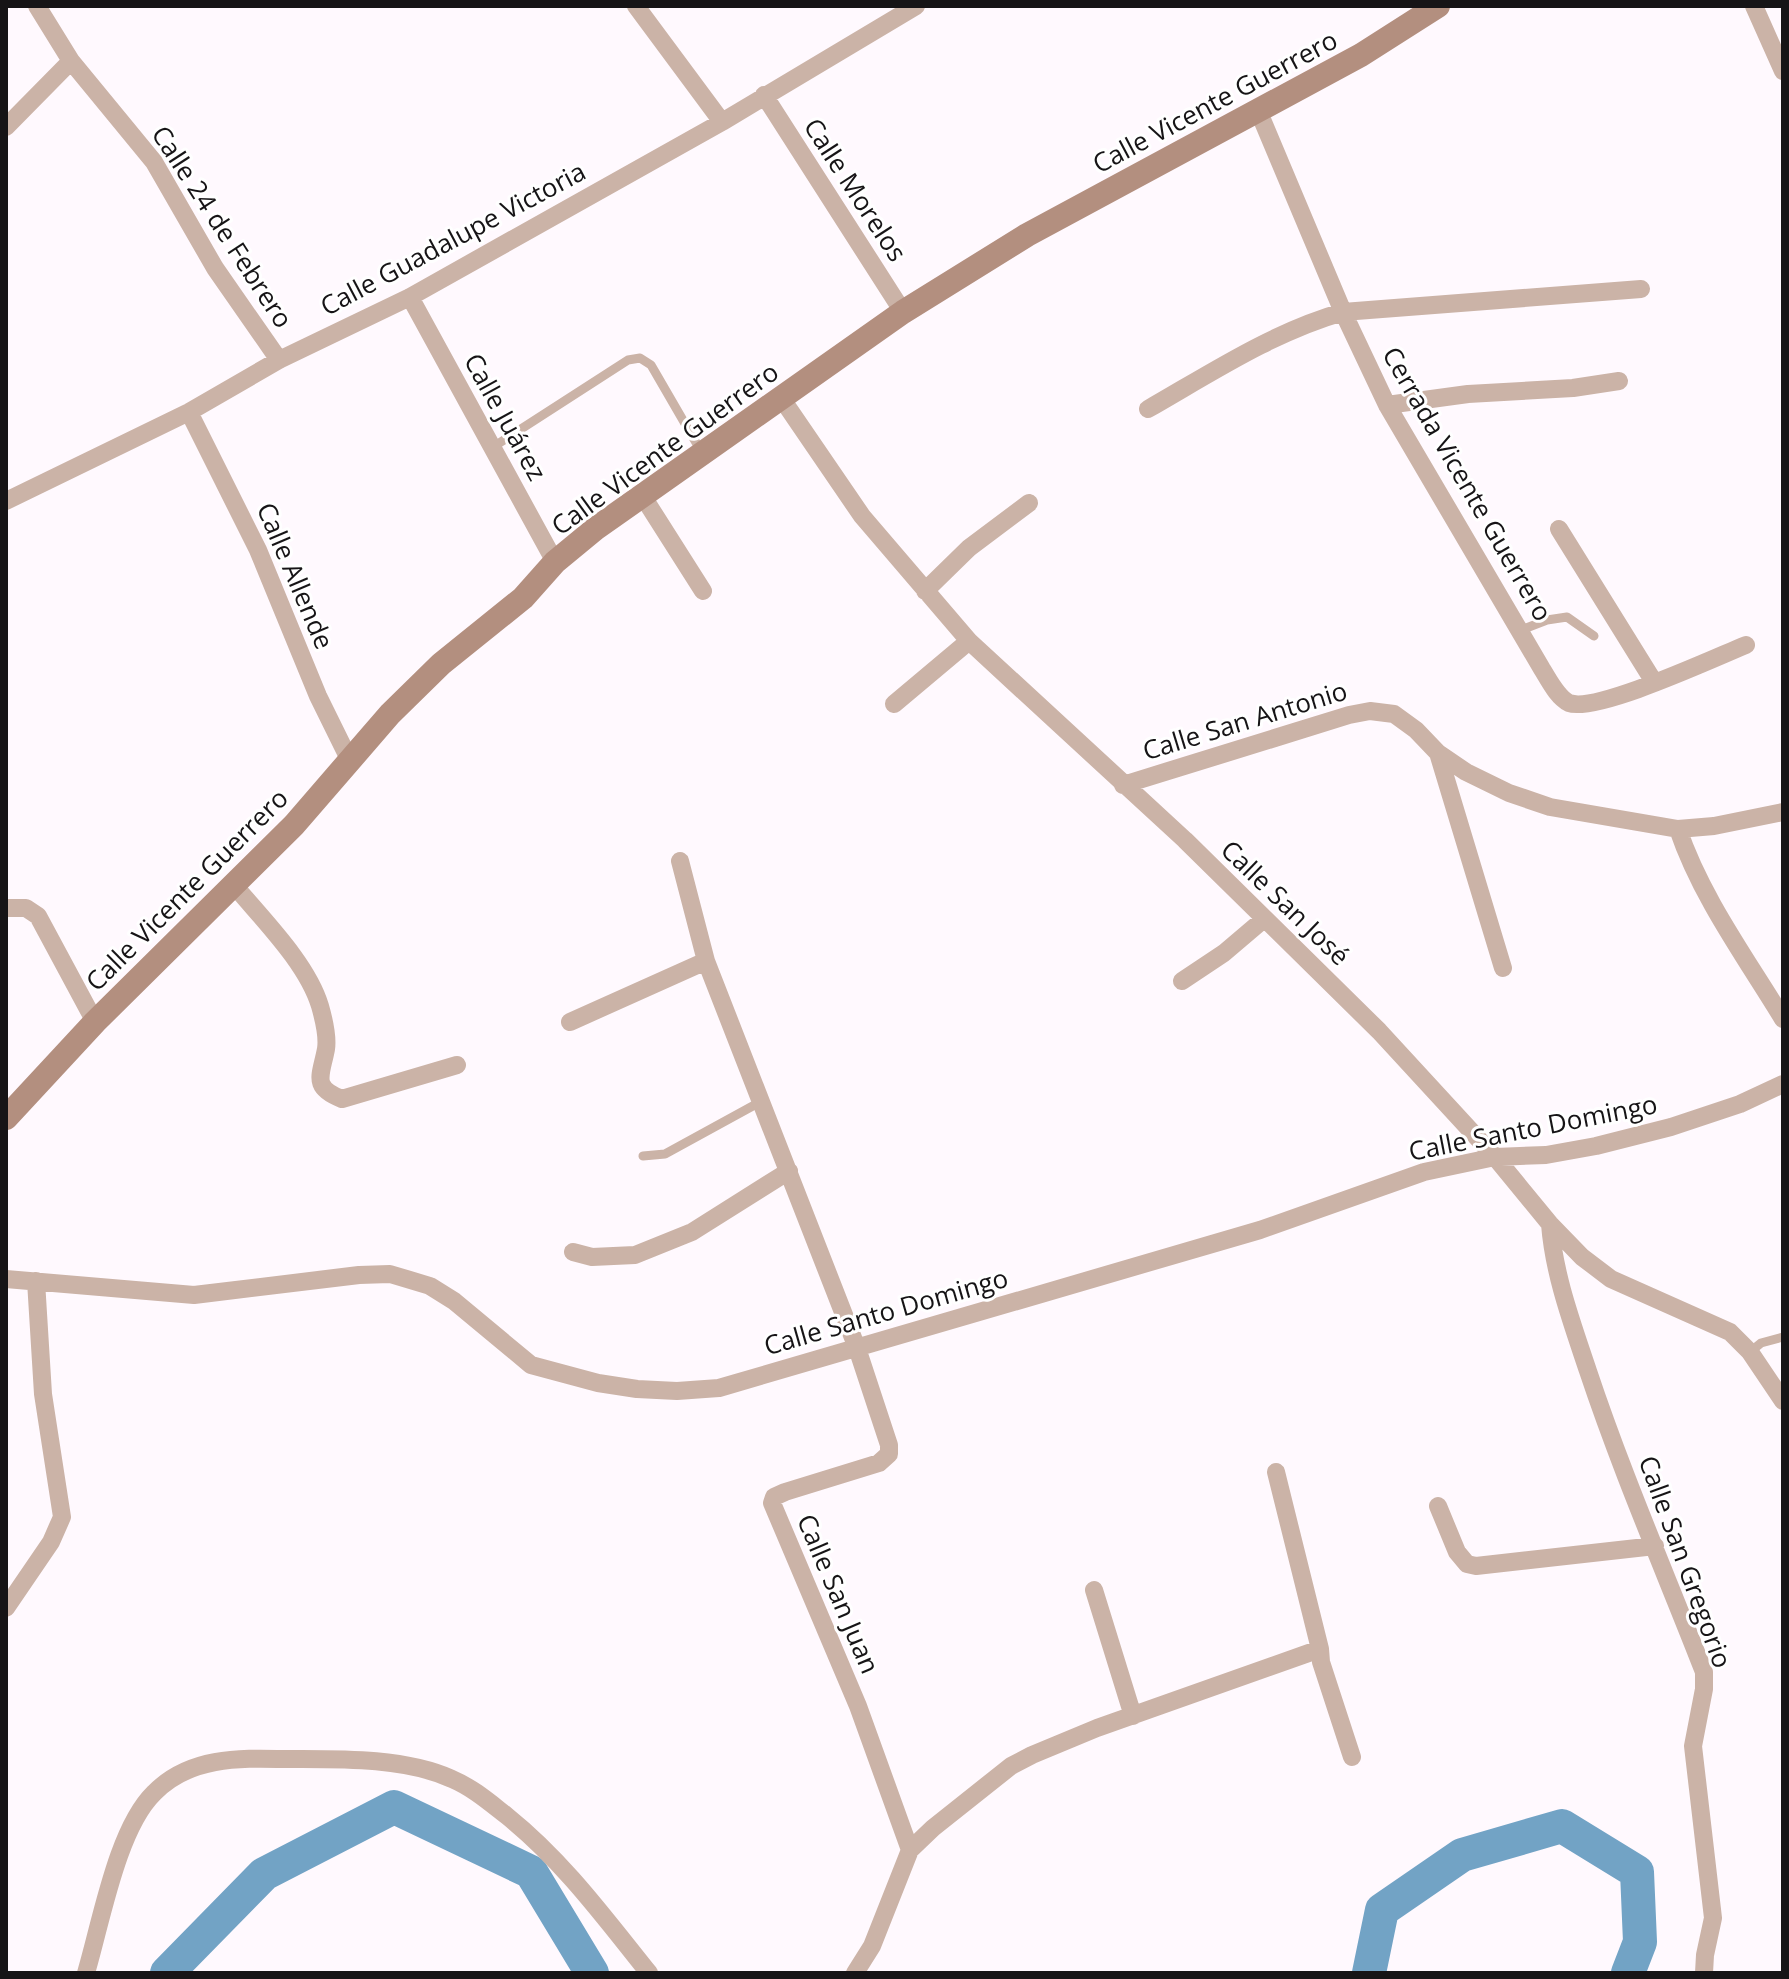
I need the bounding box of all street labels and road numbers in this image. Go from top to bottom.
street label: Calle Vicente Guerrero [1086,21,1343,181]
street label: Calle Morelos [796,111,916,268]
street label: Calle 24 de Febrero [144,118,302,335]
street label: Calle Guadalupe Victoria [313,153,592,323]
street label: Cerrada Vicente Guerrero [1375,340,1561,627]
street label: Calle Juárez [456,347,556,487]
street label: Calle Vicente Guerrero [544,354,785,543]
street label: Calle Allende [249,497,343,654]
street label: Calle San Antonio [1138,672,1351,768]
street label: Calle Vicente Guerrero [77,780,295,998]
street label: Calle San José [1213,832,1358,973]
street label: Calle Santo Domingo [1405,1085,1660,1169]
street label: Calle Santo Domingo [759,1259,1012,1363]
street label: Calle San Gregorio [1631,1451,1741,1673]
street label: Calle San Juan [789,1508,889,1679]

